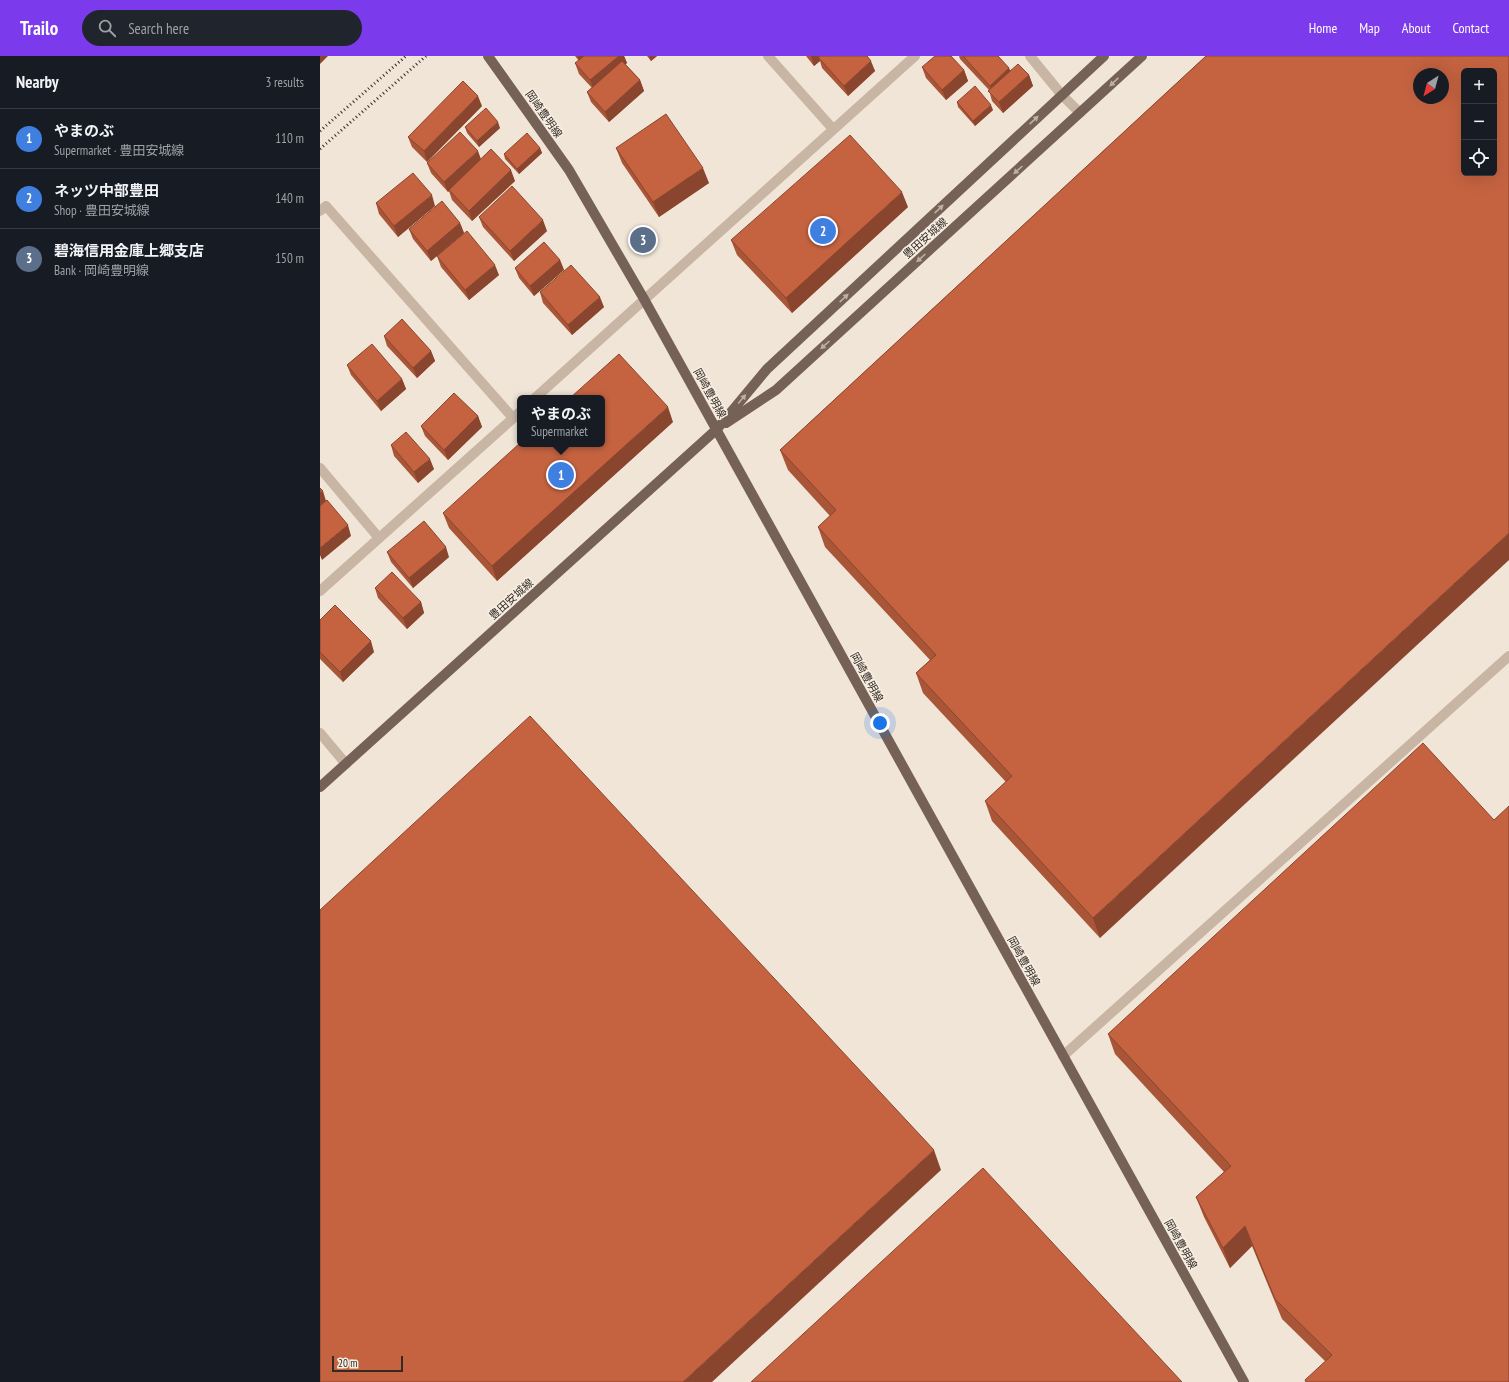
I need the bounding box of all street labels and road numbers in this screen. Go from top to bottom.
street label: 岡崎豊明線 [522,87,566,141]
street label: 豊田安城線 [900,214,950,262]
street label: 岡崎豊明線 [691,366,729,420]
street label: 豊田安城線 [486,575,536,623]
street label: 岡崎豊明線 [848,650,886,704]
street label: 岡崎豊明線 [1005,934,1043,988]
street label: 岡崎豊明線 [1162,1217,1200,1271]

